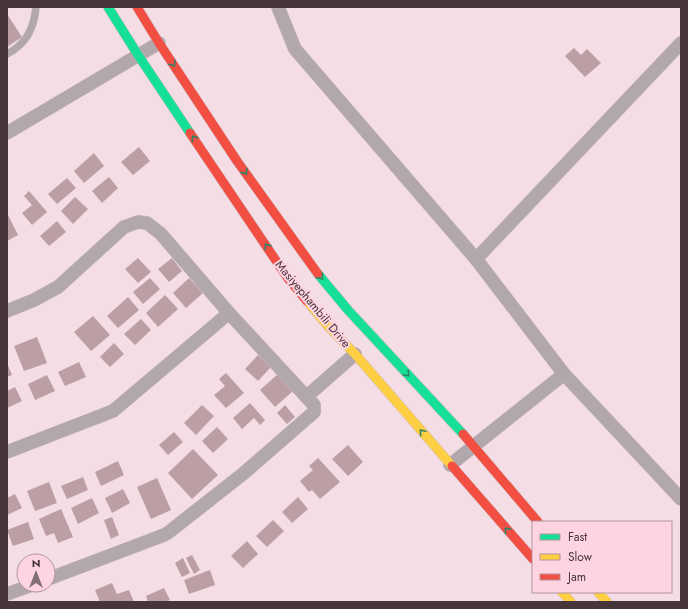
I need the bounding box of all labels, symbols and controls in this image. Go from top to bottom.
one-way arrow [168,60,175,67]
one-way arrow [192,136,199,143]
one-way arrow [240,168,248,175]
one-way arrow [265,244,272,251]
street label: Masiyephambili Drive [271,256,355,352]
one-way arrow [316,272,323,280]
one-way arrow [403,369,410,377]
one-way arrow [419,429,426,436]
legend [532,521,672,593]
one-way arrow [505,527,512,534]
text: Fast [568,528,587,546]
text: Slow [568,548,593,566]
north arrow [16,553,56,593]
text: N [32,555,40,571]
text: Jam [566,568,586,586]

